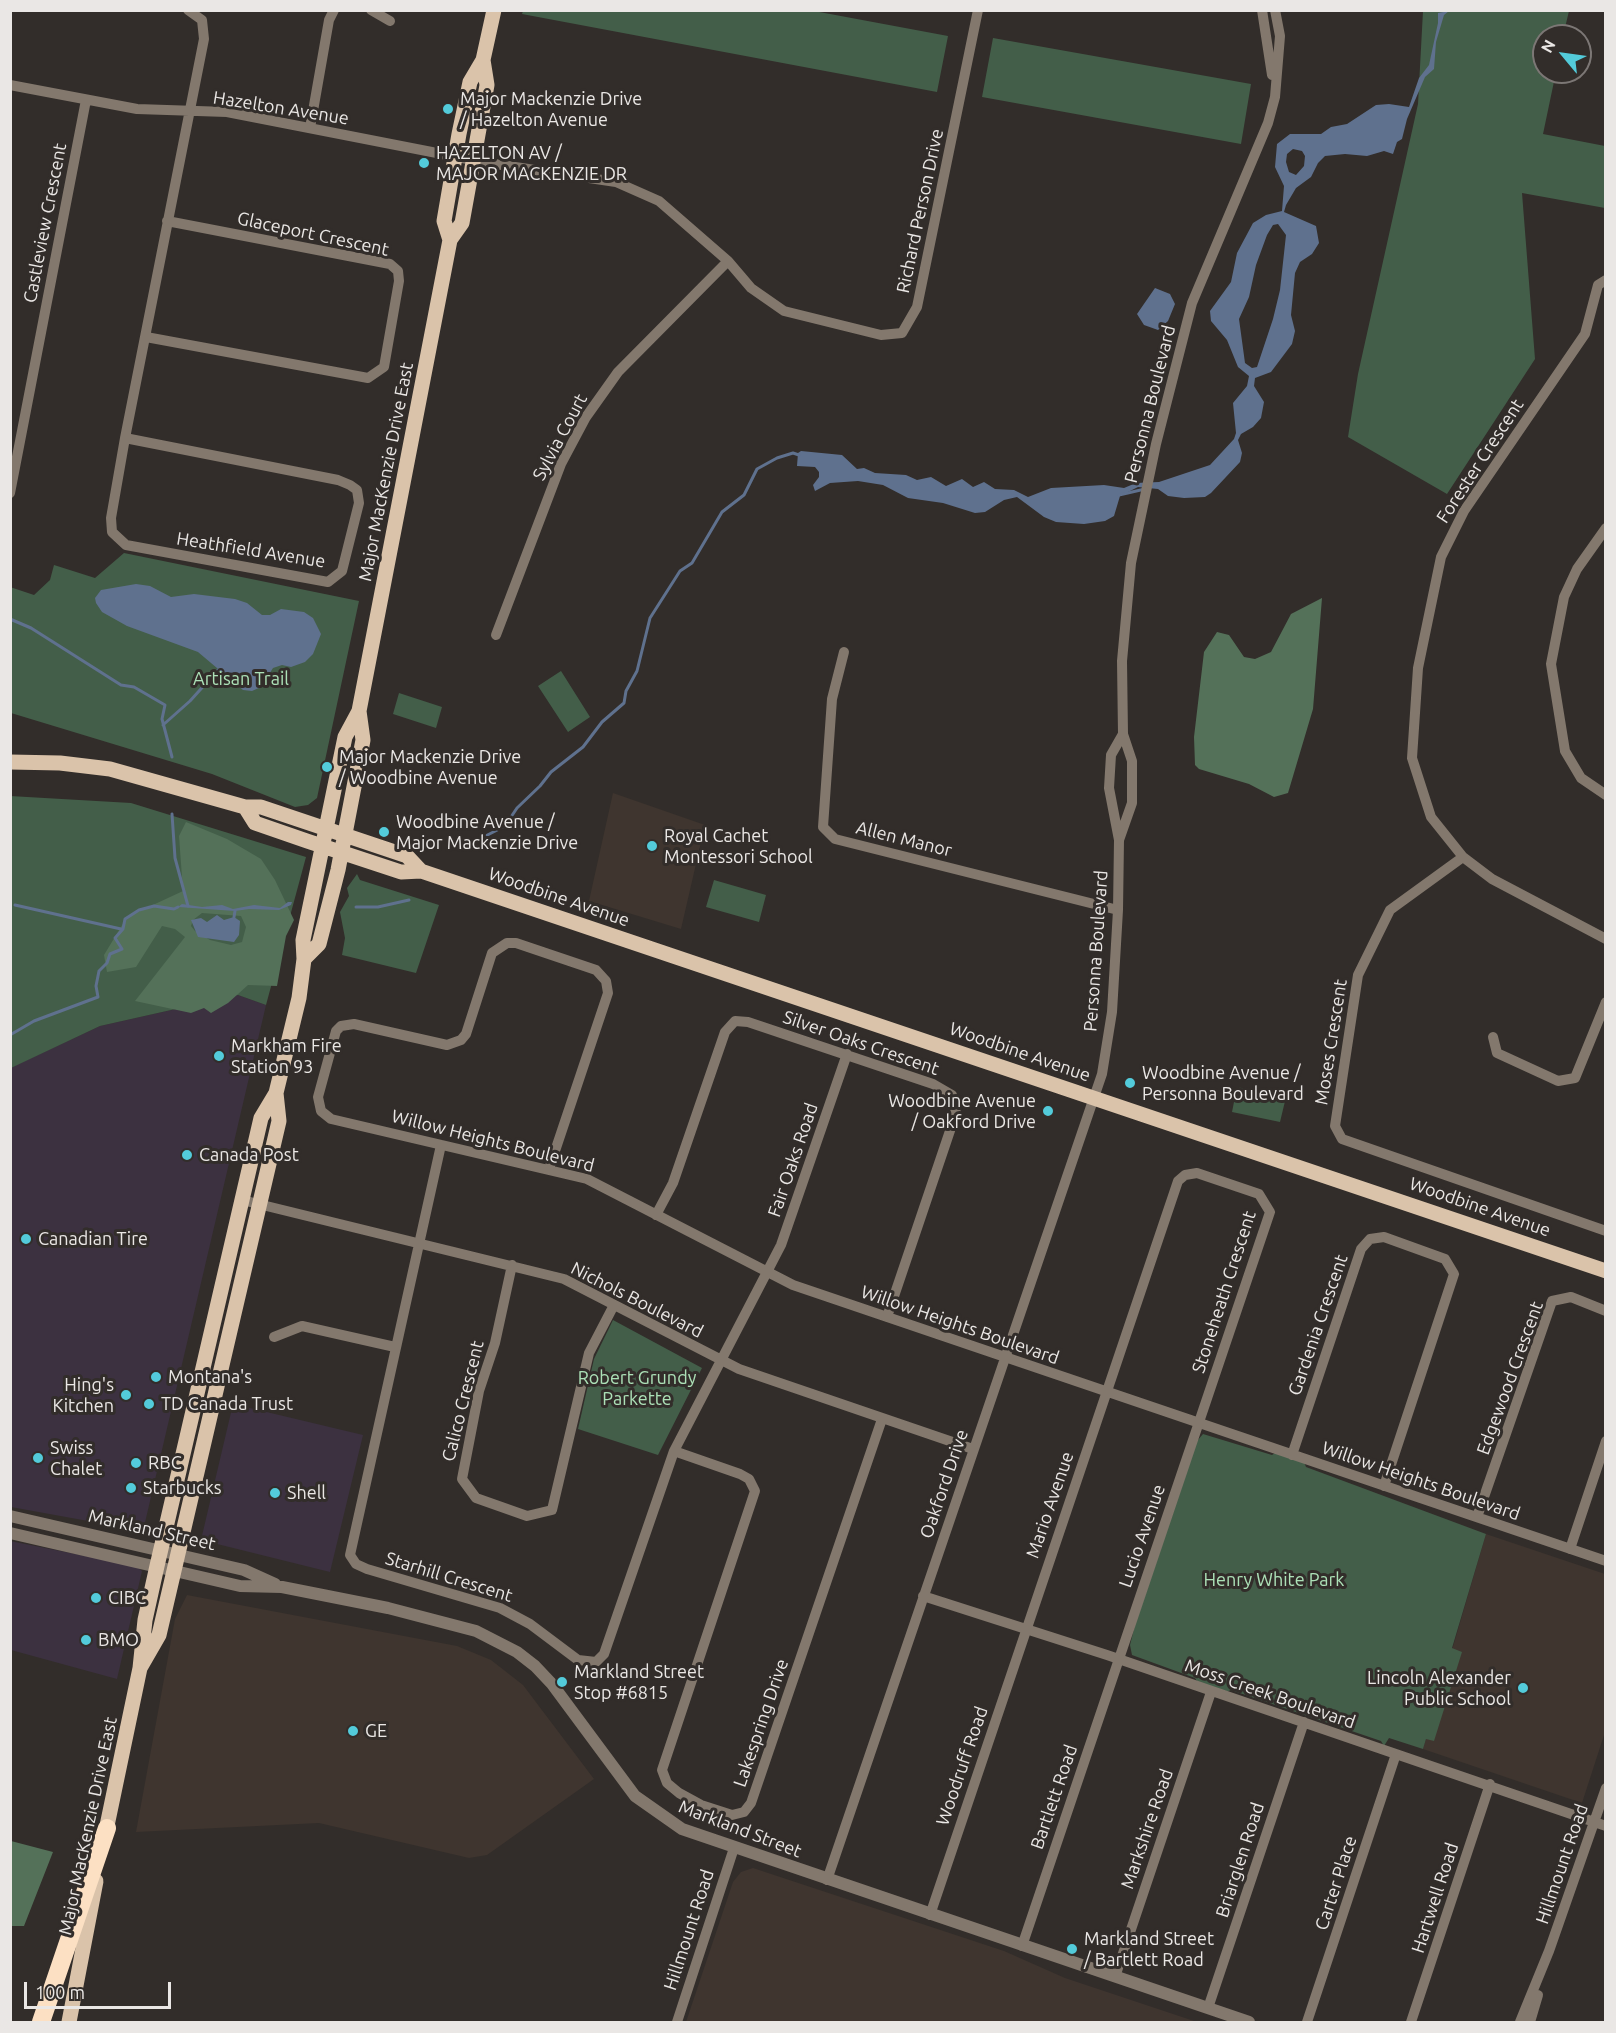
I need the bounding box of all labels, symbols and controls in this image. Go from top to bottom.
north arrow [1532,24,1592,84]
text: N [1537,37,1559,56]
street label: Hazelton Avenue [212,87,350,129]
place label: Major Mackenzie Drive / Hazelton Avenue [460,88,642,130]
marker: Major Mackenzie Drive / Hazelton Avenue [441,102,455,116]
street label: Richard Person Drive [892,127,948,295]
street label: Castleview Crescent [19,141,71,305]
place label: HAZELTON AV / MAJOR MACKENZIE DR [436,142,627,184]
marker: HAZELTON AV / MAJOR MACKENZIE DR [417,156,431,170]
street label: Glaceport Crescent [235,207,391,261]
street label: Personna Boulevard [1120,323,1180,485]
street label: Major MacKenzie Drive East [354,361,418,583]
street label: Sylvia Court [528,390,592,484]
street label: Forester Crescent [1432,395,1528,527]
street label: Heathfield Avenue [175,528,327,572]
park label: Artisan Trail [193,668,289,690]
place label: Major Mackenzie Drive / Woodbine Avenue [339,746,521,789]
marker: Major Mackenzie Drive / Woodbine Avenue [320,760,334,774]
place label: Woodbine Avenue / Major Mackenzie Drive [396,811,578,854]
street label: Allen Manor [854,817,954,861]
marker: Woodbine Avenue / Major Mackenzie Drive [377,825,391,839]
place label: Royal Cachet Montessori School [664,825,813,868]
marker: Royal Cachet Montessori School [645,839,659,853]
street label: Woodbine Avenue [486,863,632,931]
street label: Personna Boulevard [1080,870,1112,1032]
street label: Moses Crescent [1310,978,1352,1106]
street label: Silver Oaks Crescent [780,1006,942,1080]
street label: Woodbine Avenue [947,1018,1093,1086]
place label: Markham Fire Station 93 [231,1035,342,1078]
marker: Markham Fire Station 93 [212,1049,226,1063]
place label: Woodbine Avenue / Personna Boulevard [1142,1062,1304,1104]
marker: Woodbine Avenue / Personna Boulevard [1123,1076,1137,1090]
place label: Woodbine Avenue / Oakford Drive [888,1090,1036,1132]
street label: Fair Oaks Road [763,1100,823,1220]
marker: Woodbine Avenue / Oakford Drive [1041,1104,1055,1118]
street label: Willow Heights Boulevard [389,1105,597,1177]
place label: Canada Post [199,1144,299,1166]
marker: Canada Post [180,1148,194,1162]
street label: Woodbine Avenue [1407,1173,1553,1241]
street label: Stoneheath Crescent [1188,1208,1260,1376]
place label: Canadian Tire [38,1228,148,1250]
marker: Canadian Tire [19,1232,33,1246]
street label: Gardenia Crescent [1284,1252,1352,1398]
street label: Nichols Boulevard [567,1257,707,1343]
street label: Willow Heights Boulevard [858,1281,1062,1369]
street label: Edgewood Crescent [1472,1298,1548,1458]
street label: Calico Crescent [438,1338,488,1464]
place label: Montana's [168,1366,252,1388]
park label: Robert Grundy Parkette [578,1367,696,1410]
marker: Montana's [149,1370,163,1384]
place label: Hing's Kitchen [52,1374,114,1416]
marker: Hing's Kitchen [119,1388,133,1402]
place label: TD Canada Trust [161,1393,293,1415]
marker: TD Canada Trust [142,1397,156,1411]
street label: Oakford Drive [915,1427,973,1541]
place label: Swiss Chalet [50,1437,102,1480]
street label: Willow Heights Boulevard [1319,1437,1523,1525]
street label: Mario Avenue [1022,1449,1078,1561]
marker: Swiss Chalet [31,1451,45,1465]
place label: RBC [148,1452,182,1474]
marker: RBC [129,1456,143,1470]
place label: Starbucks [143,1477,222,1499]
marker: Starbucks [124,1481,138,1495]
place label: Shell [287,1482,326,1504]
street label: Lucio Avenue [1114,1482,1170,1590]
marker: Shell [268,1486,282,1500]
street label: Markland Street [86,1505,218,1555]
street label: Starhill Crescent [383,1547,515,1607]
park label: Henry White Park [1204,1569,1344,1591]
place label: CIBC [108,1587,146,1609]
marker: CIBC [89,1591,103,1605]
place label: BMO [98,1629,139,1651]
marker: BMO [79,1633,93,1647]
street label: Moss Creek Boulevard [1182,1655,1358,1733]
street label: Lakespring Drive [729,1656,793,1790]
place label: Markland Street Stop #6815 [574,1661,704,1704]
place label: Lincoln Alexander Public School [1367,1667,1511,1710]
marker: Markland Street Stop #6815 [555,1675,569,1689]
marker: Lincoln Alexander Public School [1516,1681,1530,1695]
street label: Woodruff Road [932,1704,992,1828]
street label: Major MacKenzie Drive East [54,1715,122,1937]
place label: GE [365,1720,387,1742]
marker: GE [346,1724,360,1738]
street label: Bartlett Road [1026,1742,1082,1852]
street label: Markshire Road [1116,1766,1178,1892]
street label: Markland Street [675,1796,805,1862]
street label: Briarglen Road [1211,1800,1269,1920]
street label: Hillmount Road [1531,1801,1593,1927]
street label: Carter Place [1311,1833,1361,1933]
street label: Hartwell Road [1407,1840,1463,1956]
street label: Hillmount Road [659,1867,719,1993]
place label: Markland Street / Bartlett Road [1084,1928,1214,1970]
marker: Markland Street / Bartlett Road [1065,1942,1079,1956]
scale bar [27,1970,174,2008]
text: 100 m [35,1982,85,2002]

